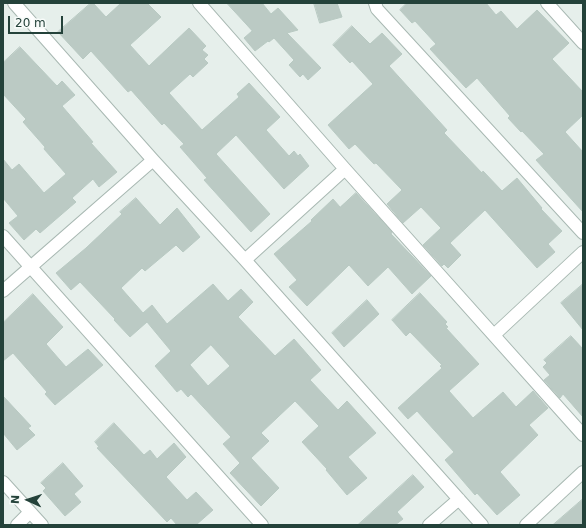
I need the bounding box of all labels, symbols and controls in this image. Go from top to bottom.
scale bar [10,8,65,34]
text: 20 m [15,16,46,30]
north arrow [8,480,48,520]
text: N [9,494,22,504]

